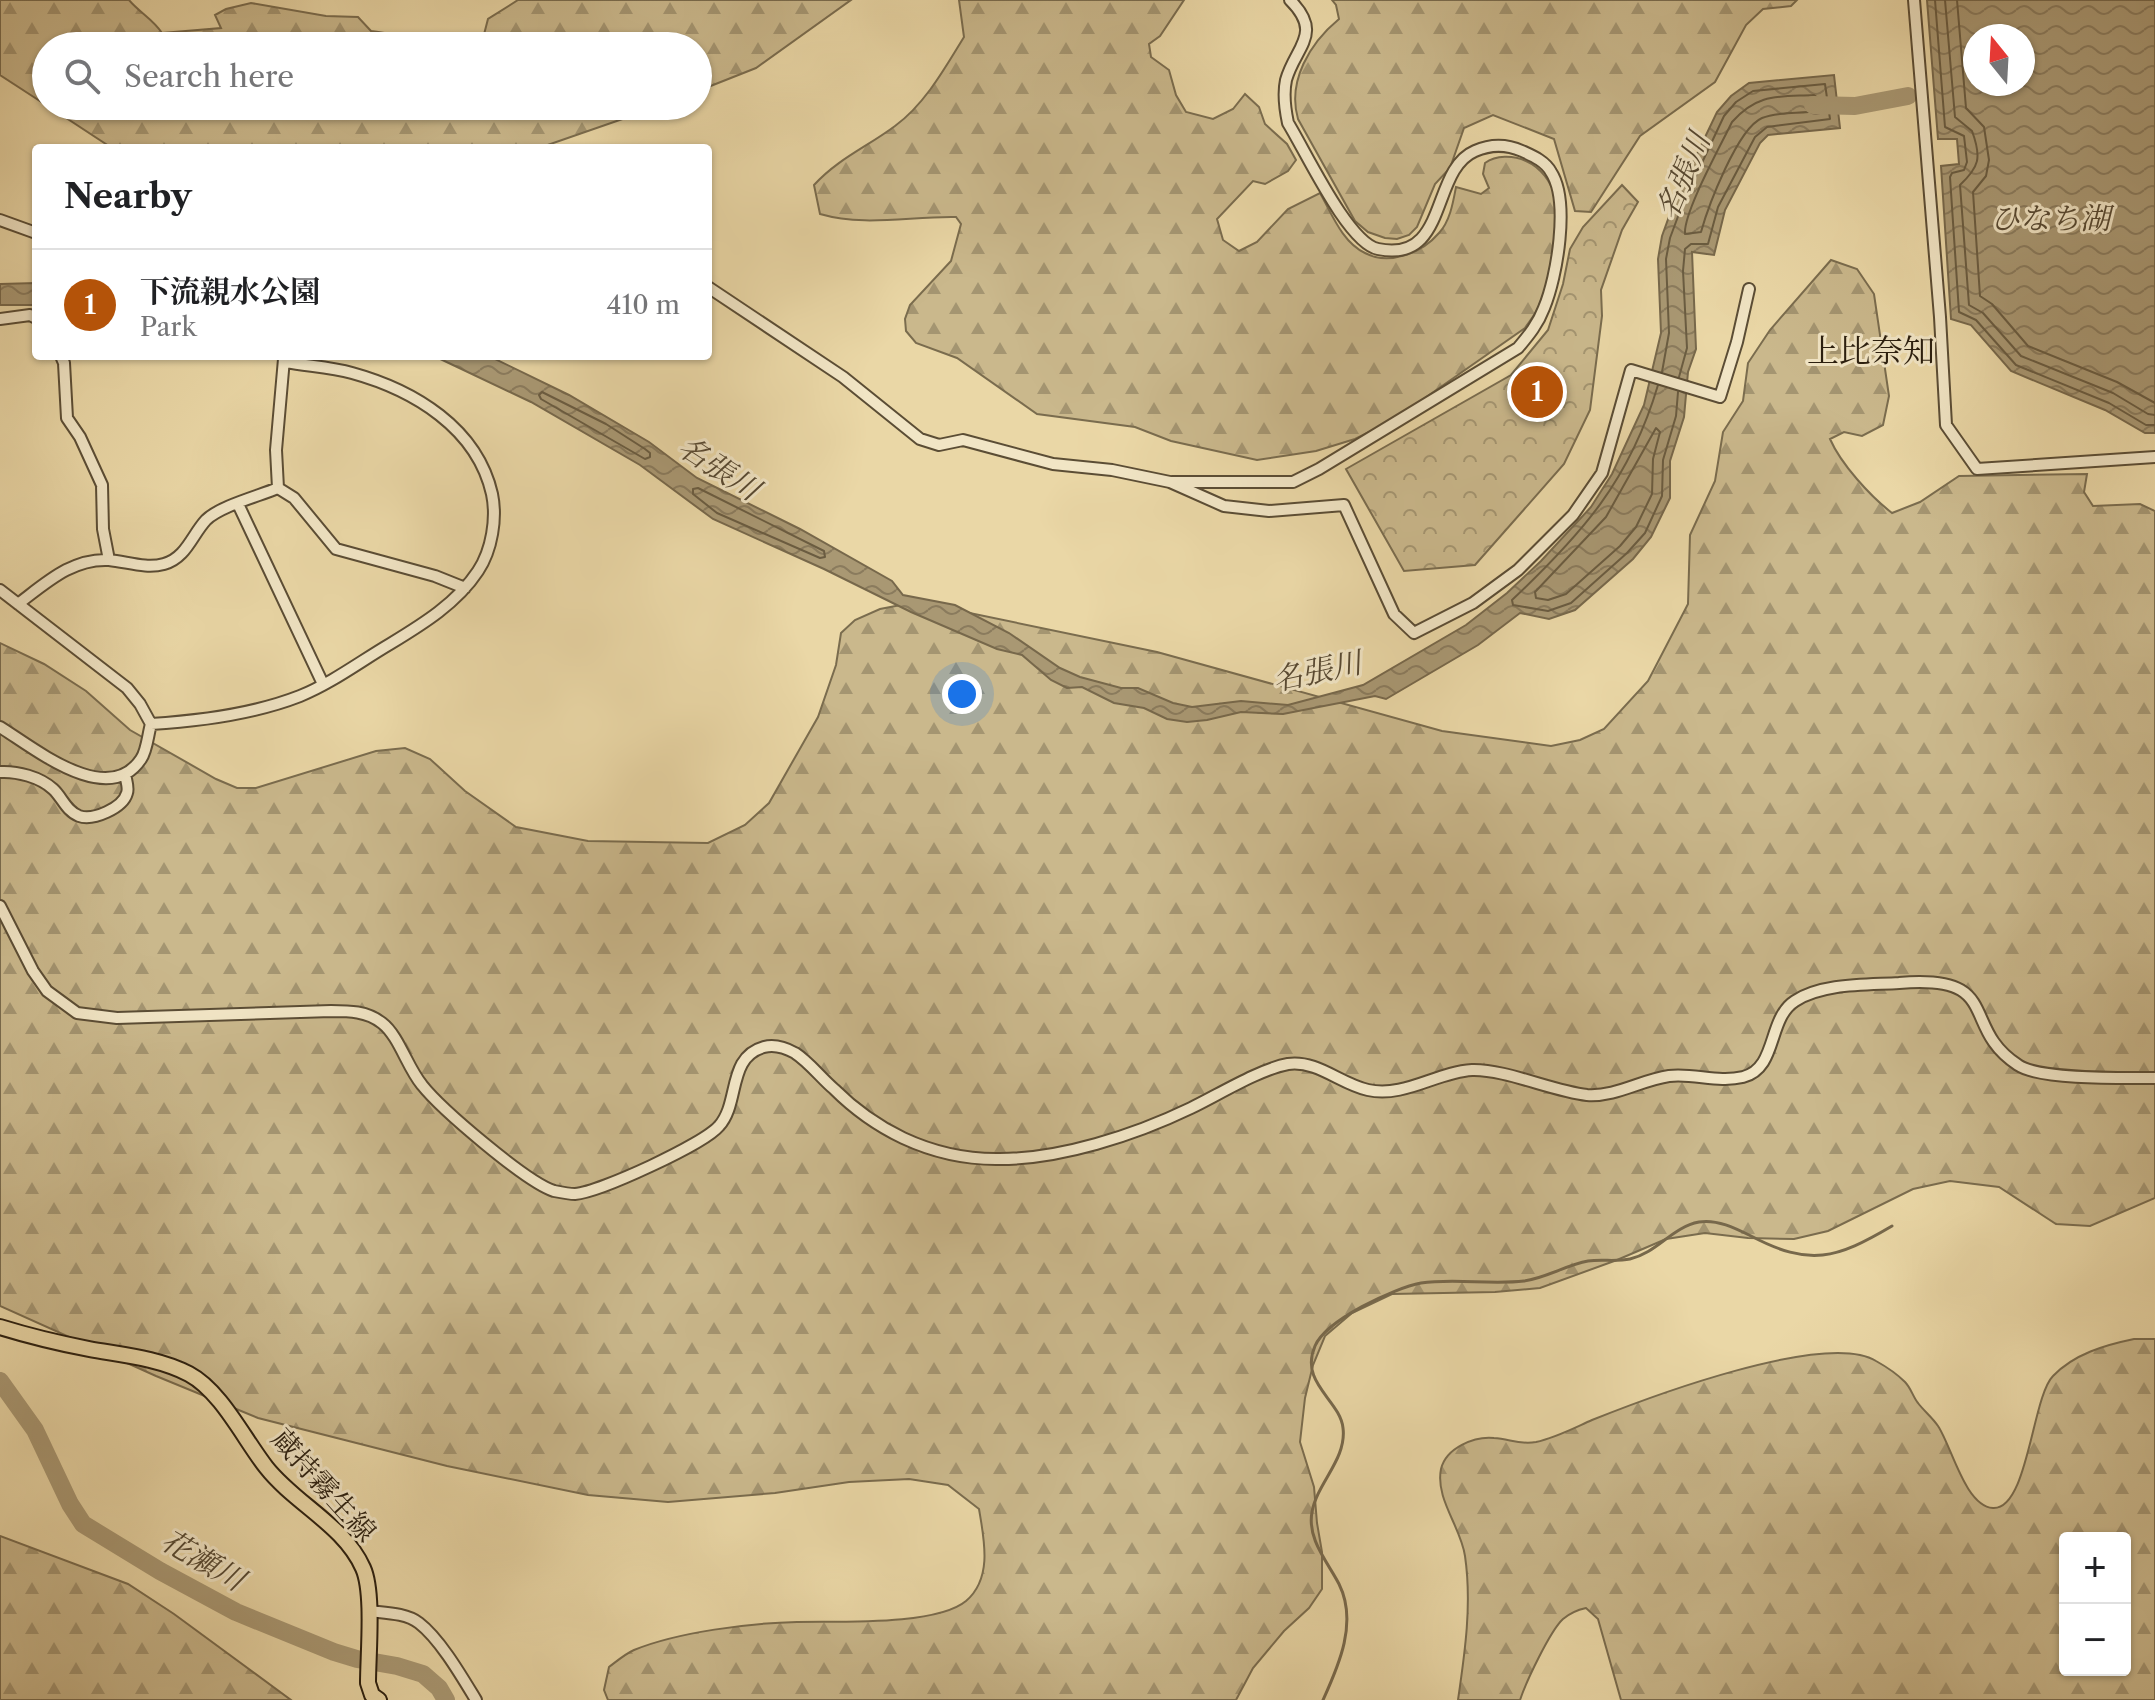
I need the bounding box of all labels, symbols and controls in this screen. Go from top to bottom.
north arrow [1963,24,2035,96]
search box [32,32,712,120]
icon: search [60,54,104,98]
text: Search here [124,58,294,95]
water label: 名張川 [1648,125,1719,225]
text: Nearby [64,175,192,217]
water label: ひなち湖 [1990,200,2115,237]
text: 下流親水公園 [140,273,320,310]
text: 1 [84,289,96,321]
text: 410 m [606,289,680,321]
text: Park [140,311,197,343]
district label: 上比奈知 [1807,331,1935,370]
pin: 1 [1511,362,1563,422]
water label: 名張川 [671,428,769,510]
water label: 名張川 [1269,643,1368,698]
your location [942,674,982,714]
street label: 蔵持霧生線 [265,1422,383,1548]
water label: 花瀬川 [155,1521,254,1600]
map controls [2059,1532,2131,1676]
button: + [2059,1532,2131,1604]
button: − [2059,1604,2131,1676]

